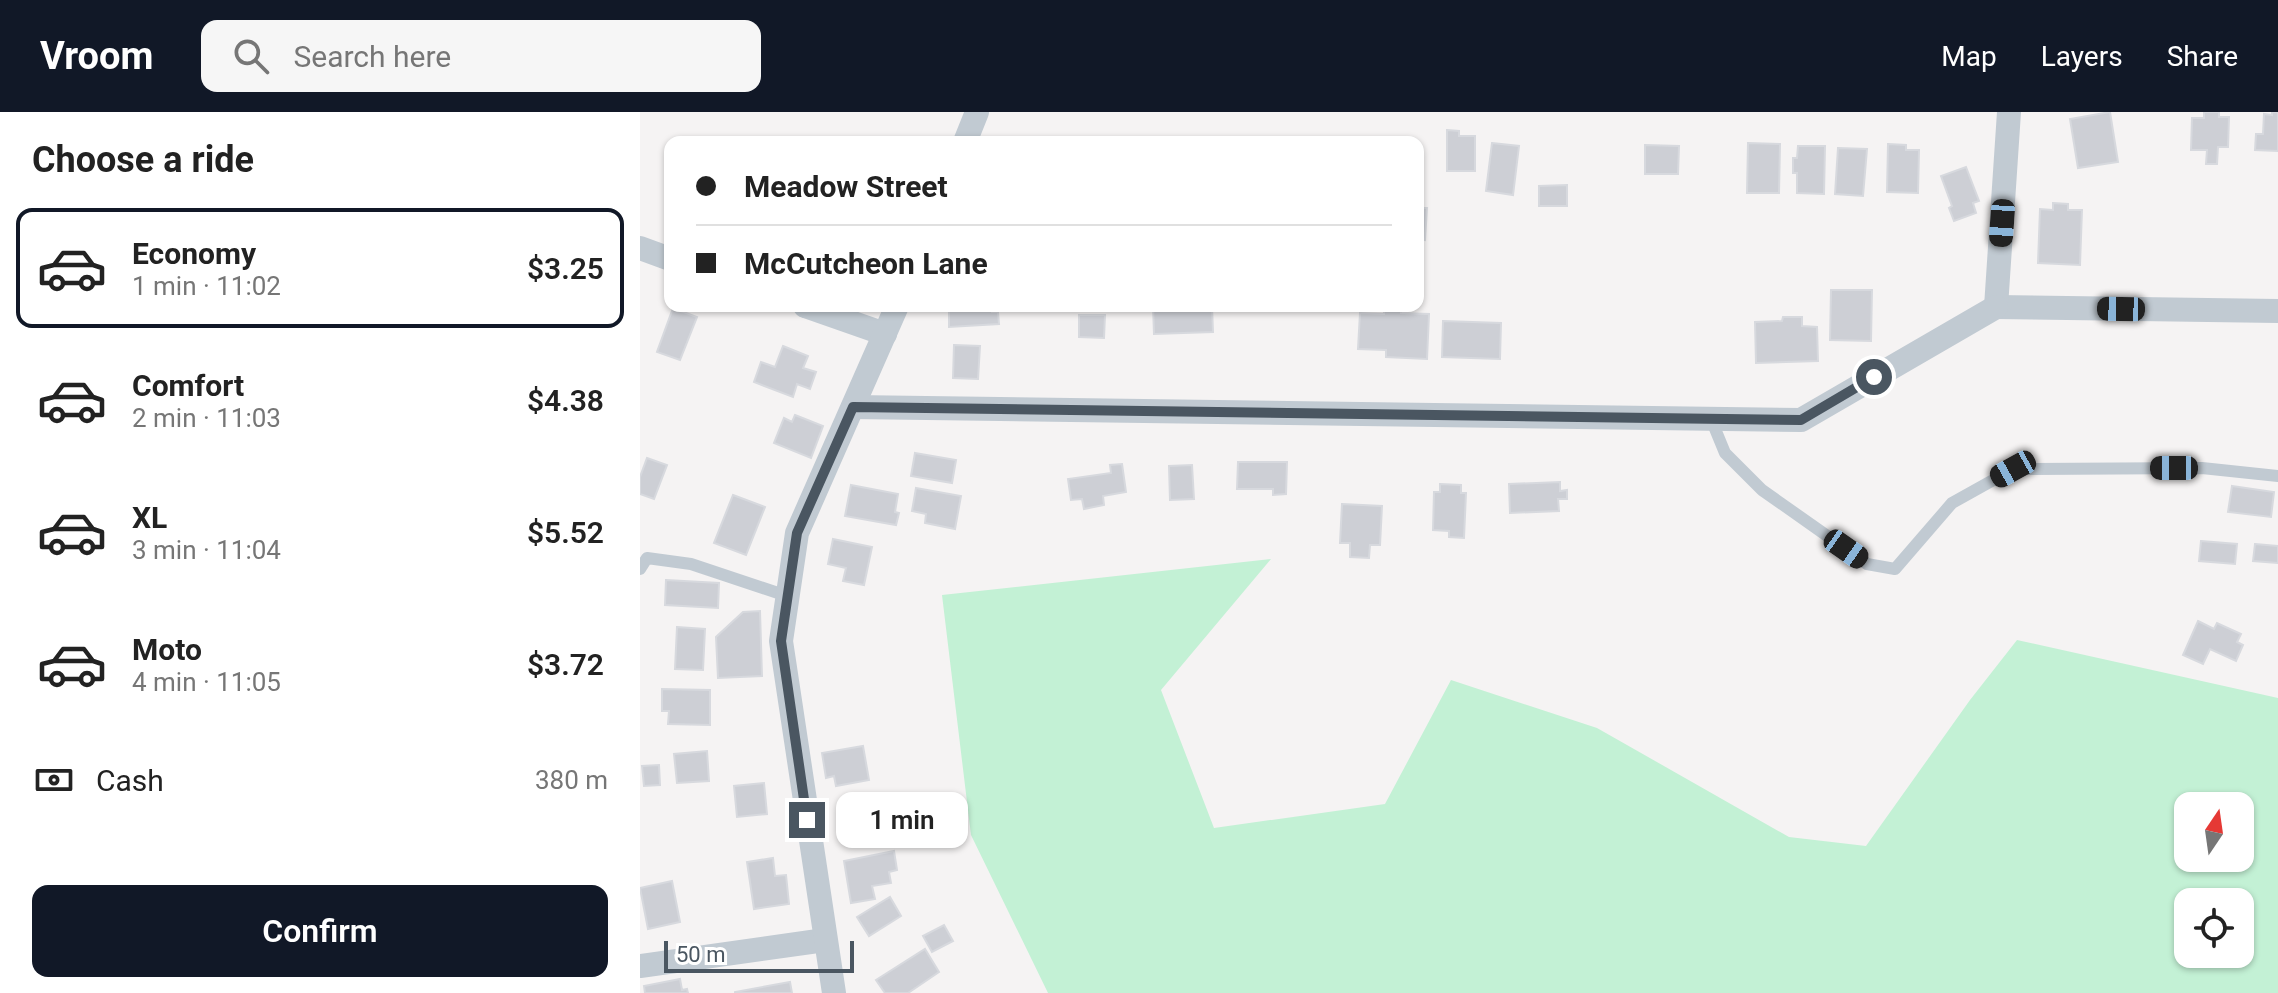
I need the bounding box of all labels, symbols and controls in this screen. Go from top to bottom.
search box [201,20,761,92]
text: Vroom [40,34,153,78]
icon: search [229,34,273,78]
text: Search here [293,39,451,74]
text: Map [1941,40,1997,73]
text: Layers [2041,40,2123,73]
text: Share [2167,40,2238,73]
text: Choose a ride [32,139,254,181]
text: Meadow Street [744,169,948,204]
car [1988,198,2016,248]
icon: car [36,232,108,304]
text: Economy [132,236,256,271]
text: McCutcheon Lane [744,246,988,281]
text: $3.25 [527,251,604,286]
text: 1 min · 11:02 [132,271,281,301]
car [2097,297,2145,321]
route start [1856,359,1892,395]
icon: car [36,364,108,436]
text: Comfort [132,368,244,403]
text: $4.38 [527,383,604,418]
text: 2 min · 11:03 [132,403,281,433]
car [1986,447,2040,491]
car [2150,456,2198,480]
icon: car [36,496,108,568]
text: XL [132,500,167,535]
text: $5.52 [527,515,604,550]
car [1819,525,1873,573]
text: 3 min · 11:04 [132,535,281,565]
icon: car [36,628,108,700]
text: Moto [132,632,202,667]
text: $3.72 [527,647,604,682]
text: 4 min · 11:05 [132,667,281,697]
icon: cash [32,758,76,802]
text: Cash [96,763,164,798]
text: 380 m [535,765,608,795]
callout: 1 min [835,792,967,848]
north arrow [2174,792,2254,872]
map controls [2174,792,2254,968]
route end [789,802,825,838]
text: 1 min [869,805,935,835]
button: Confirm [32,885,608,977]
button: locate [2174,888,2254,968]
scale bar [664,937,854,973]
text: 50 m [676,942,725,967]

